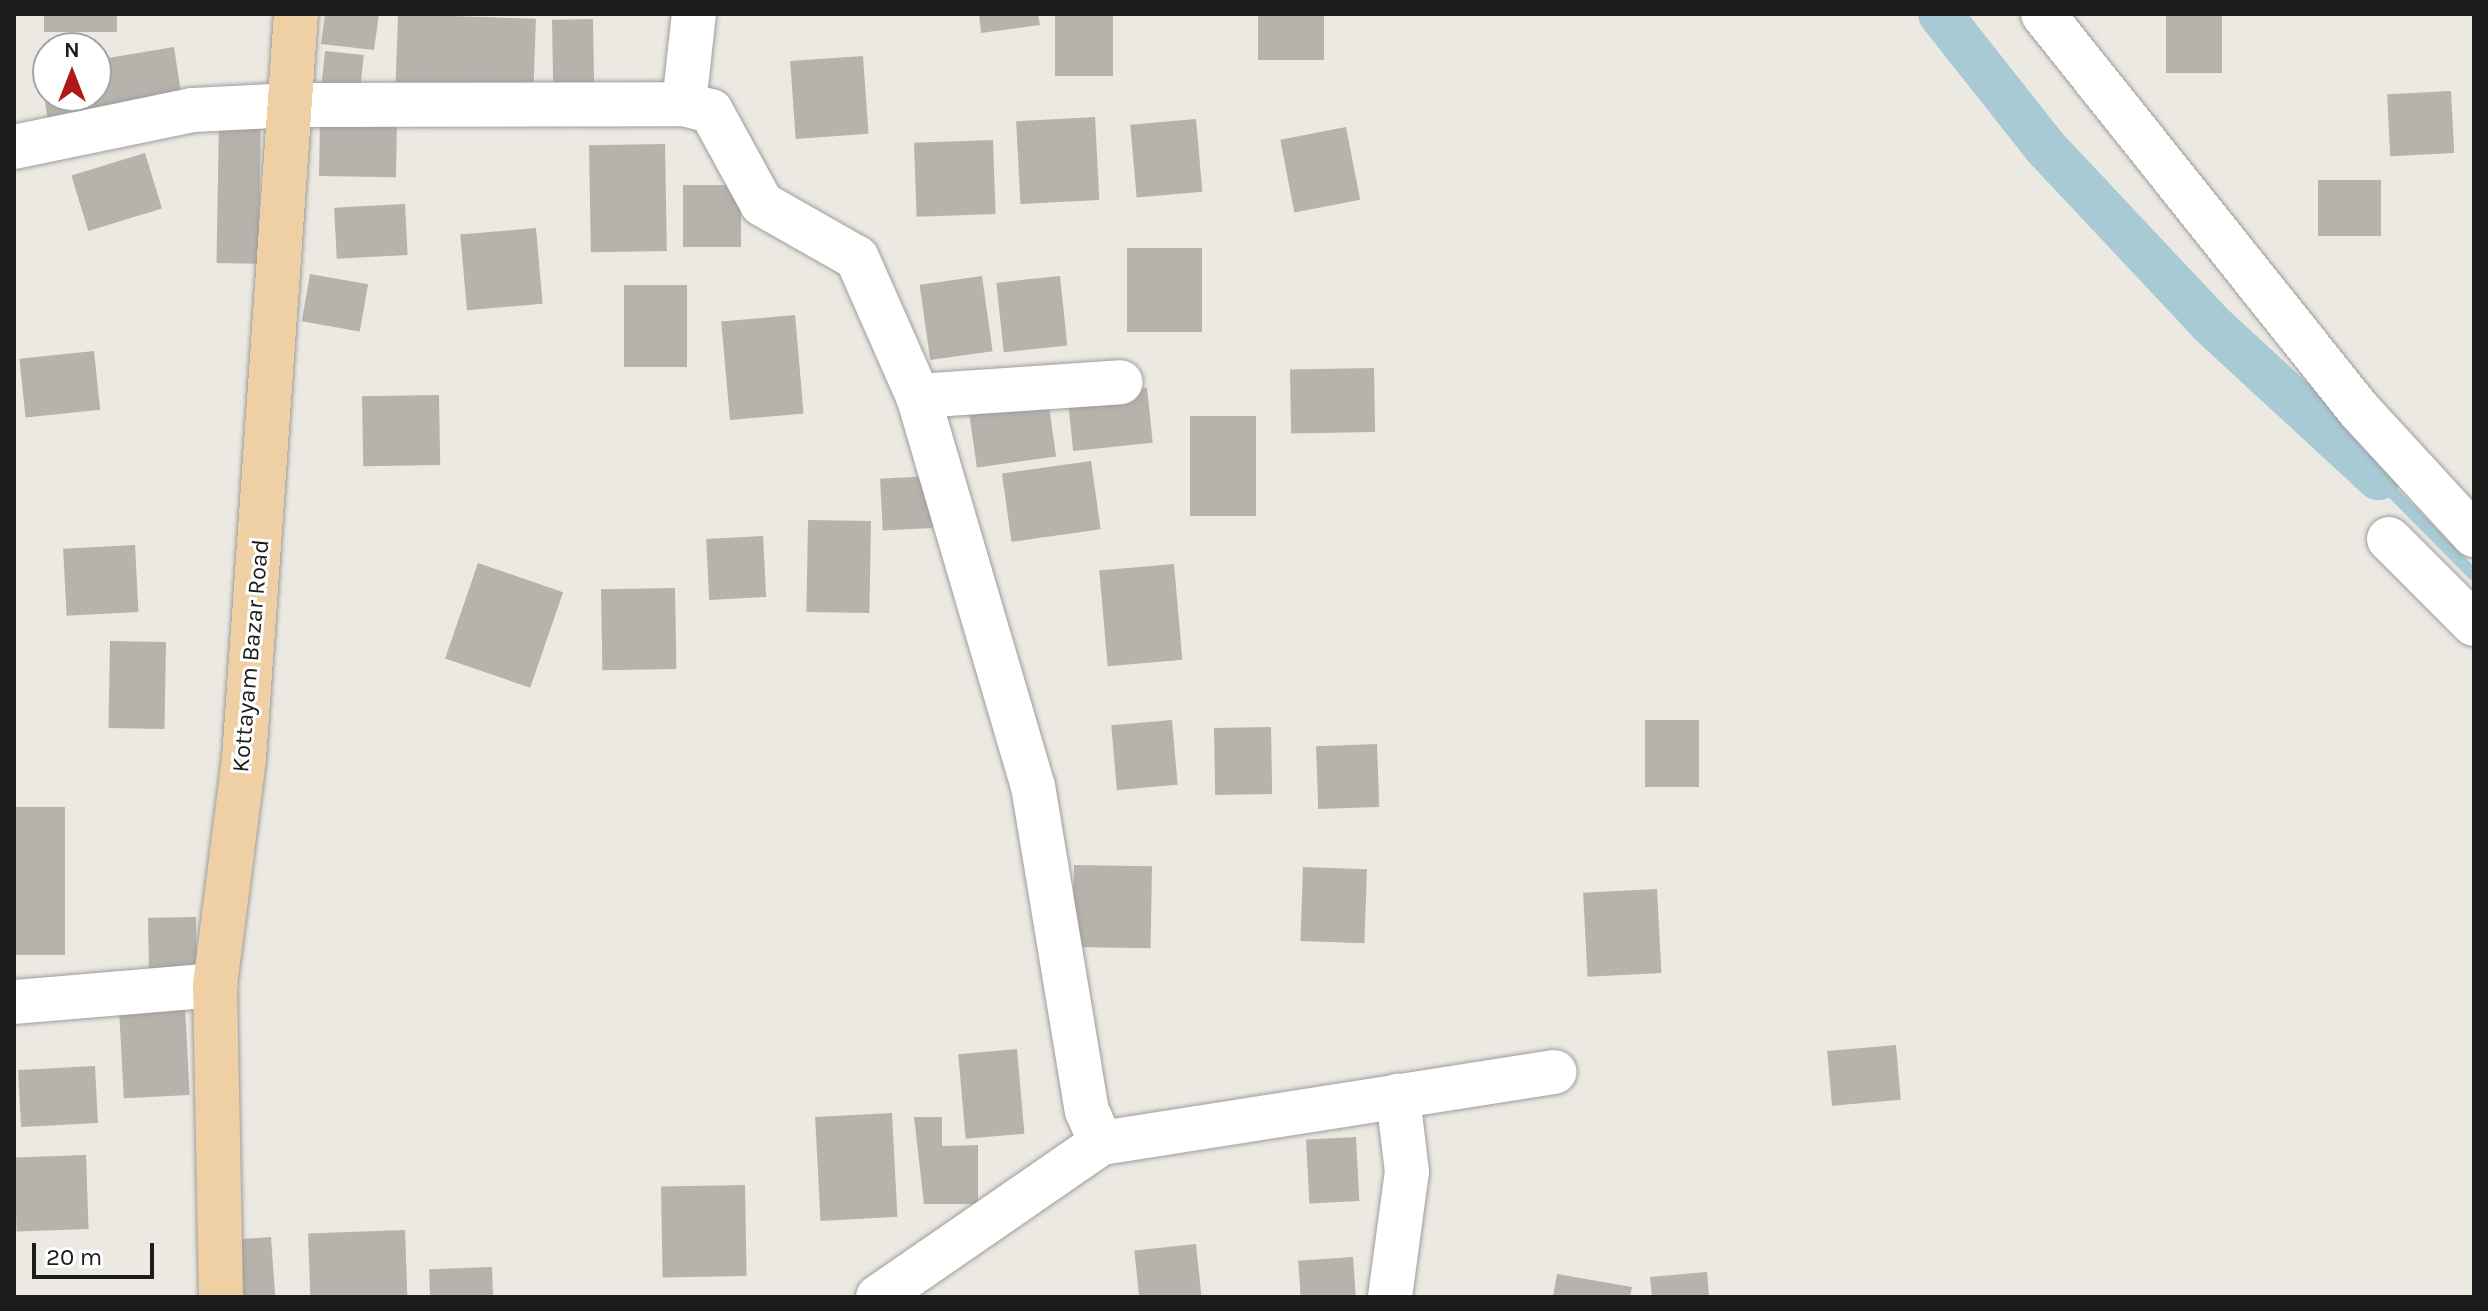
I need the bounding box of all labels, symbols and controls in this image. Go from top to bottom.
north arrow [32,32,112,112]
text: N [64,37,80,63]
street label: Kottayam Bazar Road [226,538,276,774]
scale bar [36,1227,158,1277]
text: 20 m [46,1243,102,1271]

